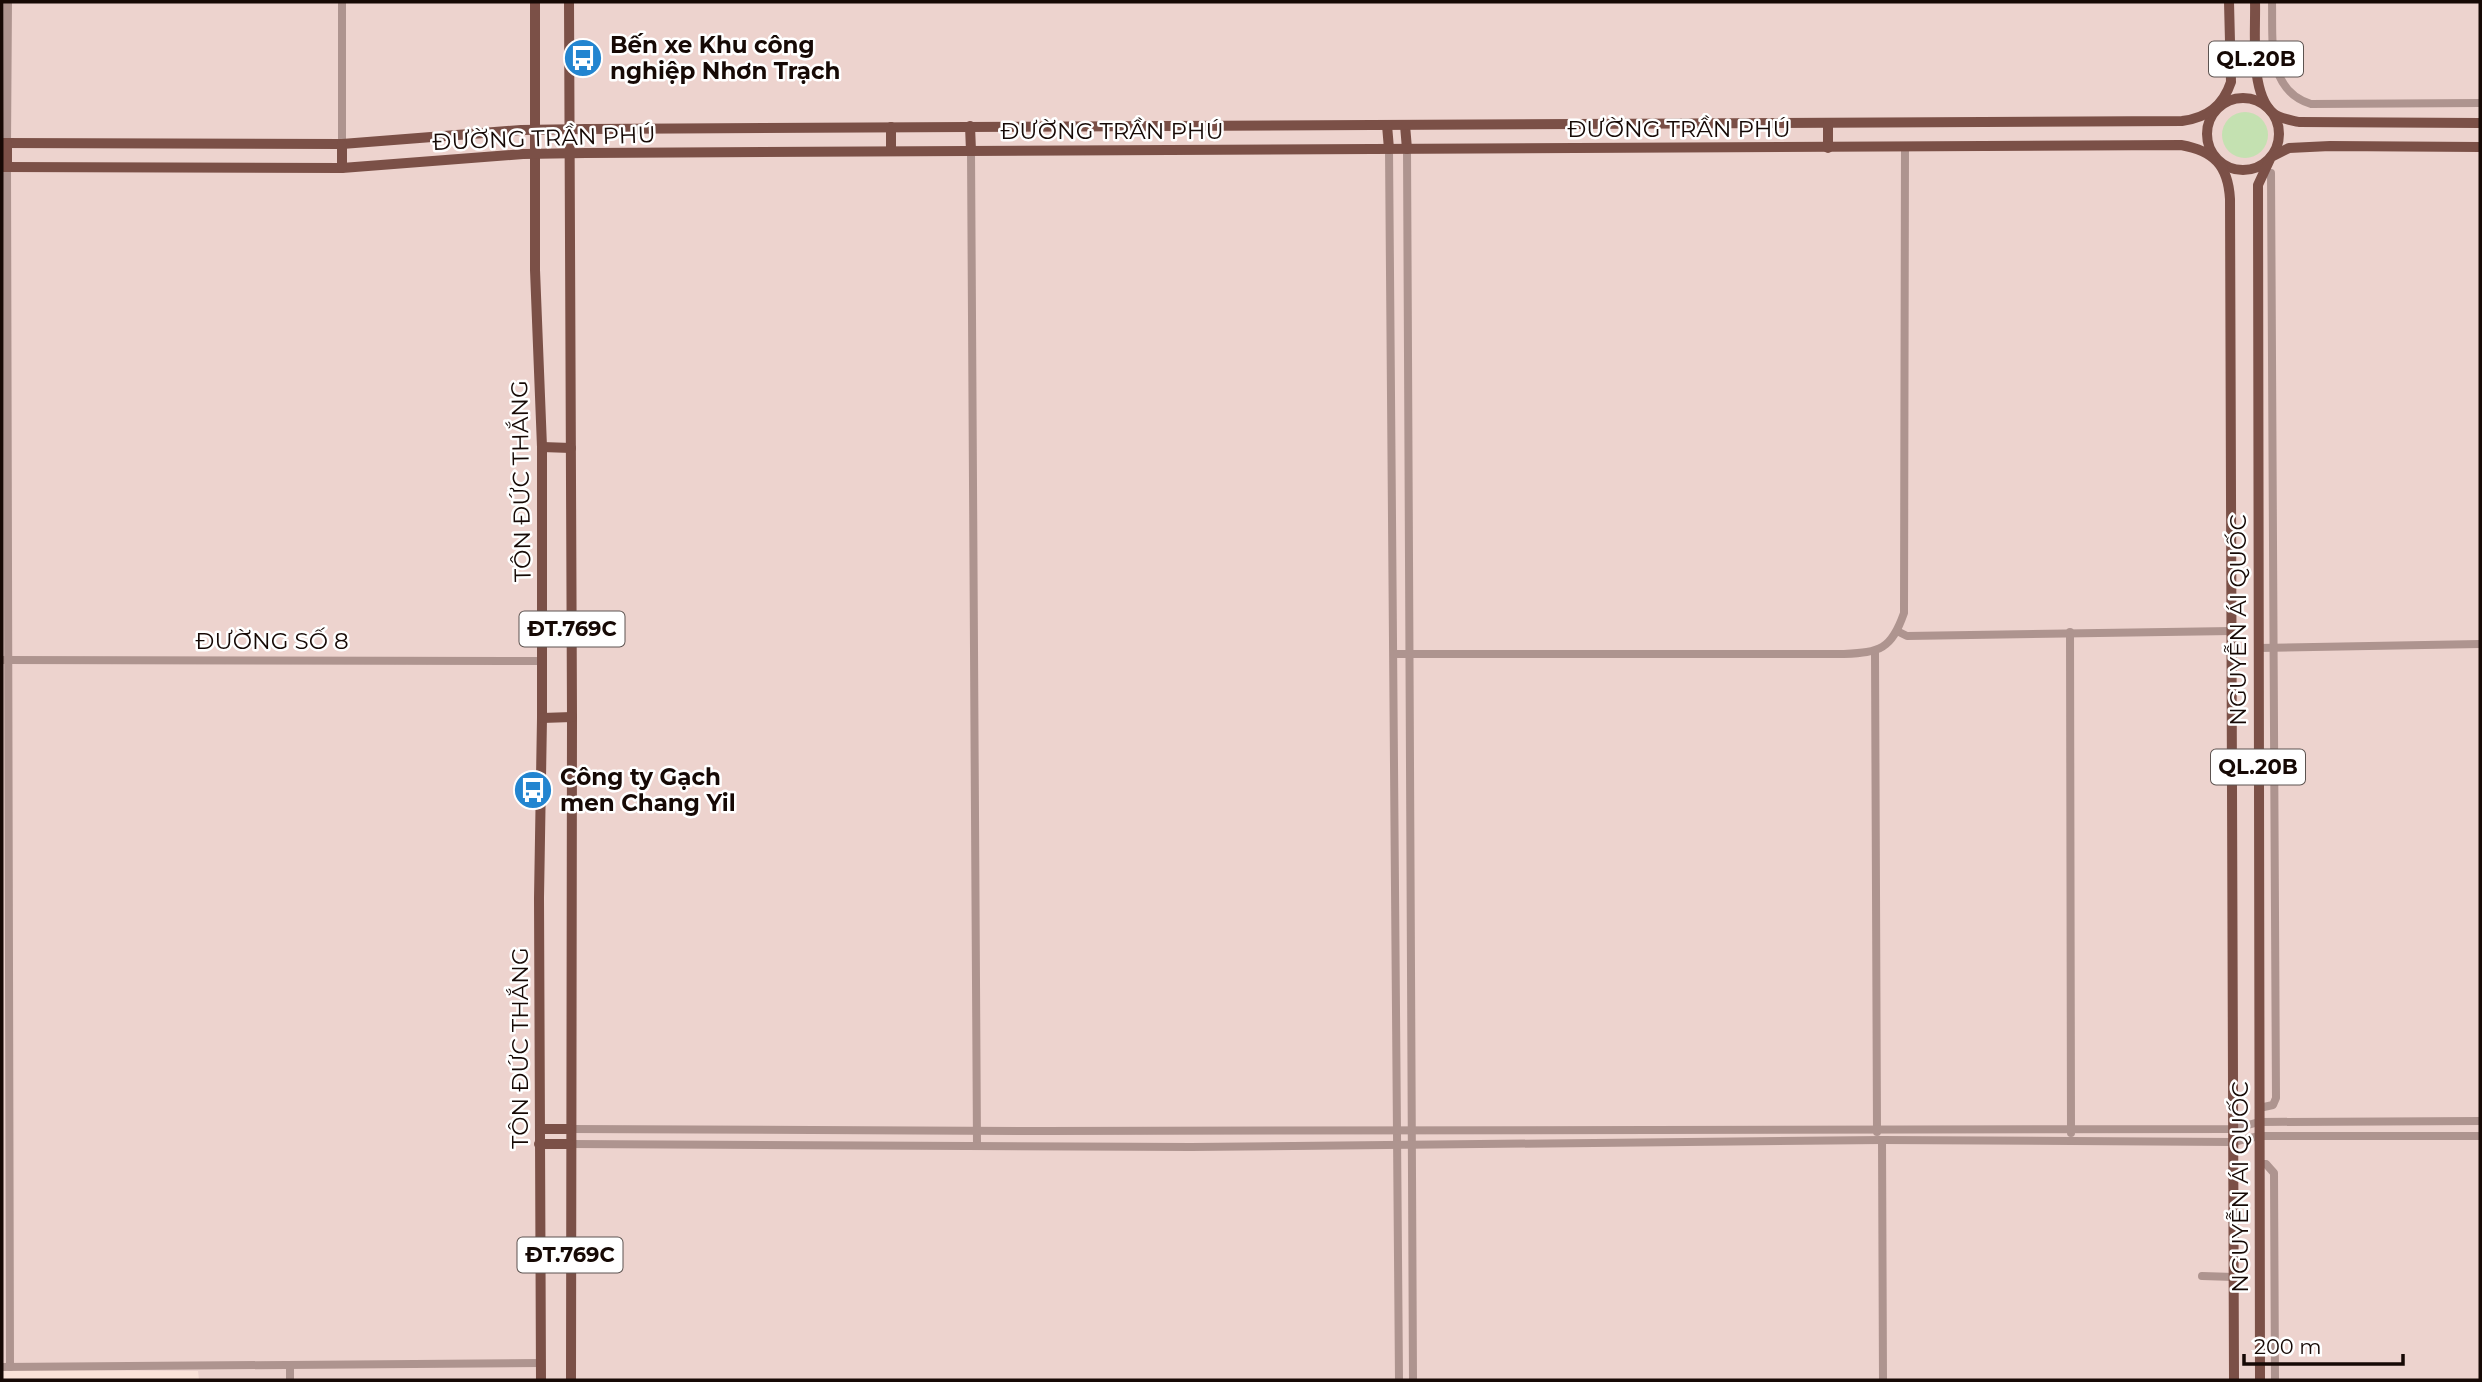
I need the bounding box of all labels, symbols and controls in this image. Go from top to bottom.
place label: Bến xe Khu công nghiệp Nhơn Trạch [610,31,840,85]
bus stop icon: Bến xe Khu công nghiệp Nhơn Trạch [562,37,604,79]
road number: QL.20B [2209,42,2303,76]
street label: ĐƯỜNG TRẦN PHÚ [1567,115,1791,143]
street label: ĐƯỜNG TRẦN PHÚ [1000,117,1224,145]
street label: ĐƯỜNG TRẦN PHÚ [432,120,656,156]
street label: TÔN ĐỨC THẮNG [505,380,537,582]
street label: NGUYỄN ÁI QUỐC [2223,514,2252,726]
road number: ĐT.769C [520,612,624,646]
street label: ĐƯỜNG SỐ 8 [195,627,349,655]
road number: QL.20B [2211,750,2305,784]
place label: Công ty Gạch men Chang Yil [560,763,736,817]
bus stop icon: Công ty Gạch men Chang Yil [512,769,554,811]
street label: TÔN ĐỨC THẮNG [506,947,534,1149]
street label: NGUYỄN ÁI QUỐC [2225,1081,2254,1293]
road number: ĐT.769C [518,1238,622,1272]
scale bar [2244,1322,2403,1366]
text: 200 m [2254,1334,2321,1359]

